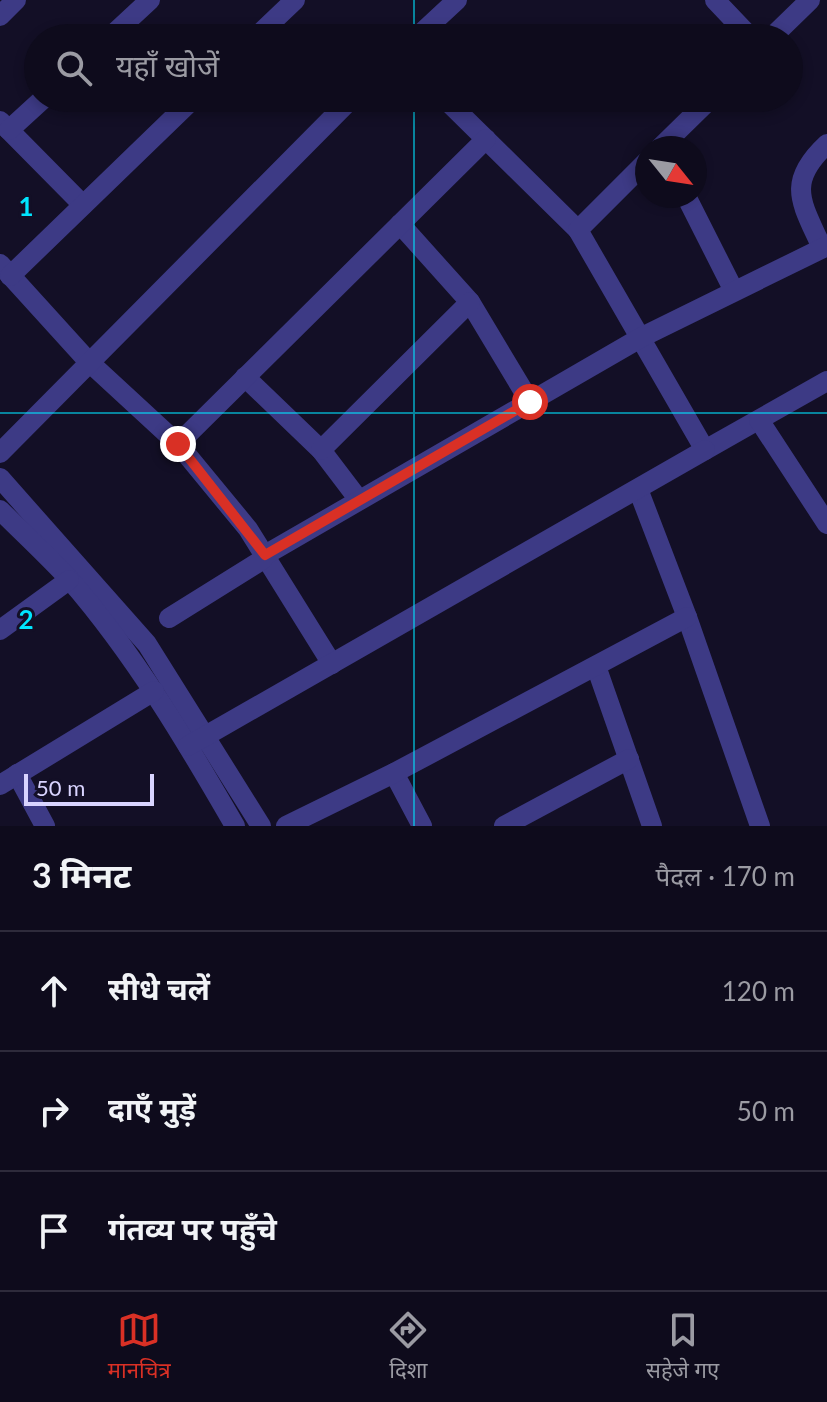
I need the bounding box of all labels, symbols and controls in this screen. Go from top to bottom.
search box [24,24,803,112]
icon: search [52,46,96,90]
text: यहाँ खोजें [116,47,219,83]
north arrow [635,136,707,208]
text: 1 [18,190,34,222]
route start [512,384,548,420]
route end [160,426,196,462]
text: 2 [18,603,34,635]
scale bar [24,770,154,806]
text: 50 m [36,774,85,801]
text: 3 मिनट [32,854,131,895]
text: पैदल · 170 m [655,860,795,892]
icon: ahead [32,969,76,1013]
text: सीधे चलें [108,970,210,1006]
text: 120 m [722,975,795,1007]
icon: right [32,1089,76,1133]
text: दाएँ मुड़ें [108,1090,196,1126]
text: 50 m [737,1095,795,1127]
icon: arrive [32,1209,76,1253]
text: गंतव्य पर पहुँचे [108,1210,277,1246]
tab: मानचित्र [108,1308,171,1387]
tab: दिशा [386,1308,430,1387]
tab: सहेजे गए [646,1308,719,1387]

